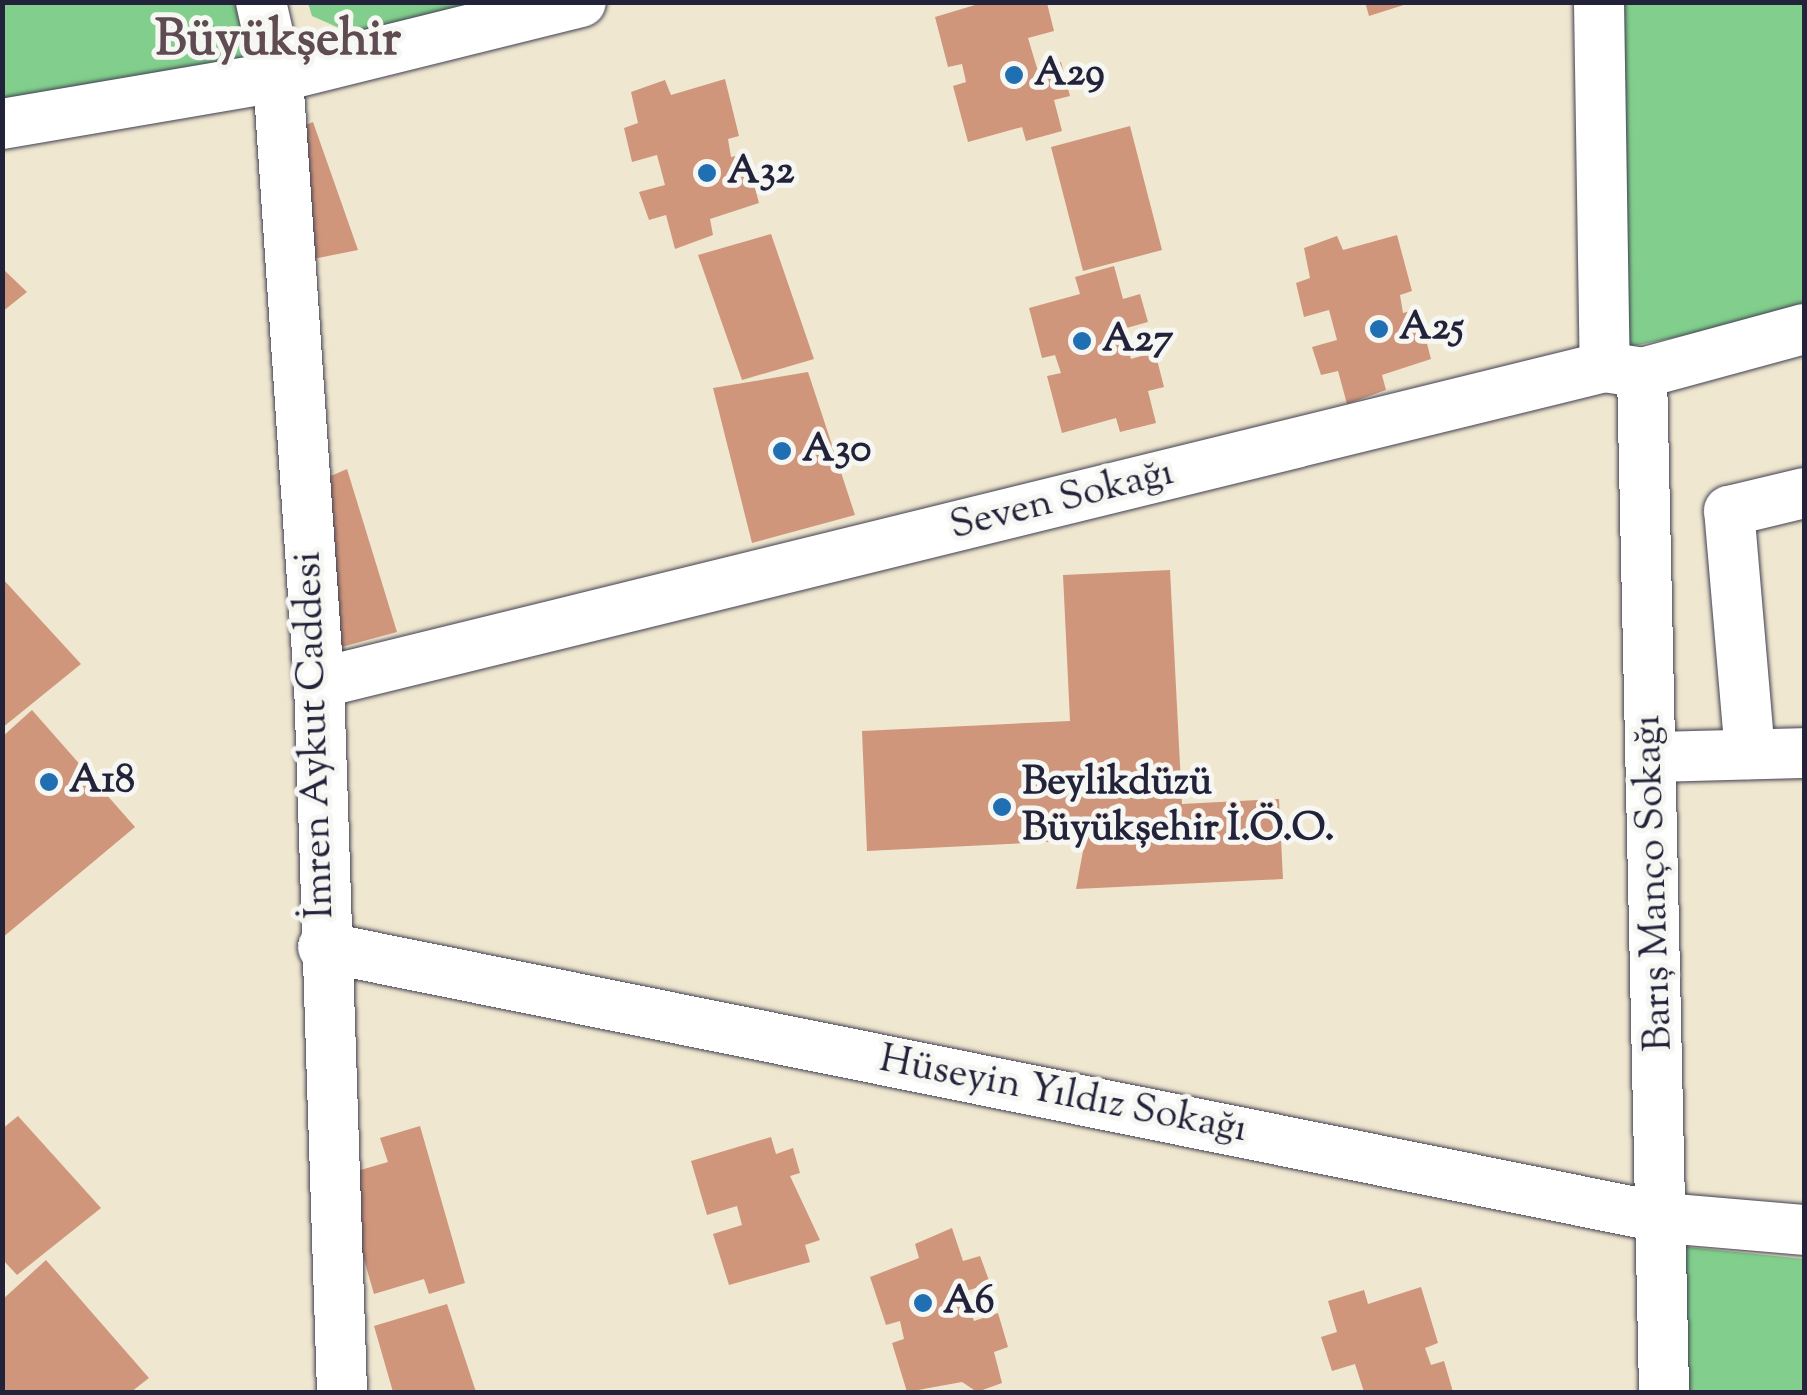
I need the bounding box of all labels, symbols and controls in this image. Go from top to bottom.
district label: Büyükşehir [155,13,401,73]
place label: A29 [1034,51,1105,99]
marker: A29 [1003,64,1025,86]
place label: A32 [727,149,794,197]
marker: A32 [696,162,718,184]
place label: A25 [1399,305,1464,353]
place label: A27 [1102,317,1173,365]
marker: A25 [1368,318,1390,340]
marker: A27 [1071,330,1093,352]
place label: A30 [802,427,871,475]
marker: A30 [771,440,793,462]
street label: Seven Sokağı [945,450,1179,552]
street label: İmren Aykut Caddesi [286,550,346,920]
street label: Barış Manço Sokağı [1625,714,1685,1052]
place label: A18 [69,758,135,806]
place label: Beylikdüzü Büyükşehir İ.Ö.O. [1022,760,1335,854]
marker: A18 [38,771,60,793]
marker: Beylikdüzü Büyükşehir İ.Ö.O. [991,796,1013,818]
street label: Hüseyin Yıldız Sokağı [875,1037,1251,1155]
place label: A6 [943,1279,995,1327]
marker: A6 [912,1292,934,1314]

